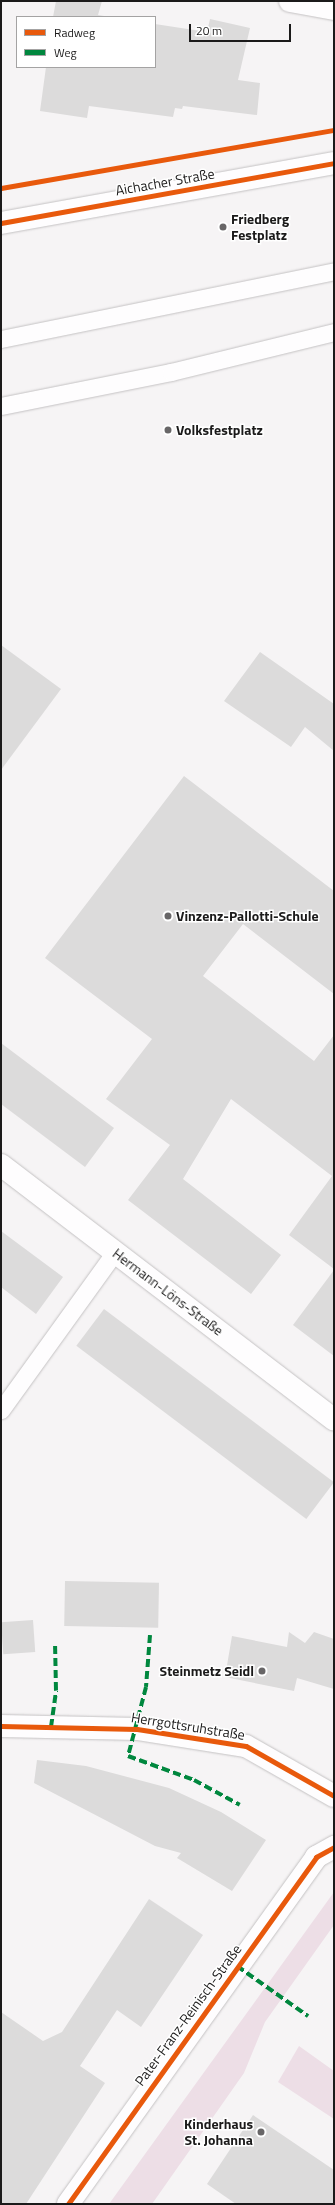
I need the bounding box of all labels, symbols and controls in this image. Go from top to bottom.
legend [16,16,156,68]
scale bar [191,16,293,42]
text: 20 m [196,21,222,40]
text: Radweg [54,23,95,42]
text: Weg [54,43,77,62]
street label: Aichacher Straße [114,165,216,199]
place label: Friedberg Festplatz [231,211,289,244]
marker: Friedberg Festplatz [218,222,228,232]
place label: Volksfestplatz [176,422,263,438]
marker: Volksfestplatz [163,425,173,435]
place label: Vinzenz-Pallotti-Schule [176,908,319,924]
marker: Vinzenz-Pallotti-Schule [163,911,173,921]
street label: Hermann-Löns-Straße [109,1245,227,1339]
place label: Steinmetz Seidl [160,1663,254,1679]
marker: Steinmetz Seidl [257,1666,267,1676]
street label: Herrgottsruhstraße [130,1709,246,1743]
street label: Pater-Franz-Reinisch-Straße [131,1941,245,2089]
place label: Kinderhaus St. Johanna [184,2116,253,2148]
marker: Kinderhaus St. Johanna [256,2127,266,2137]

